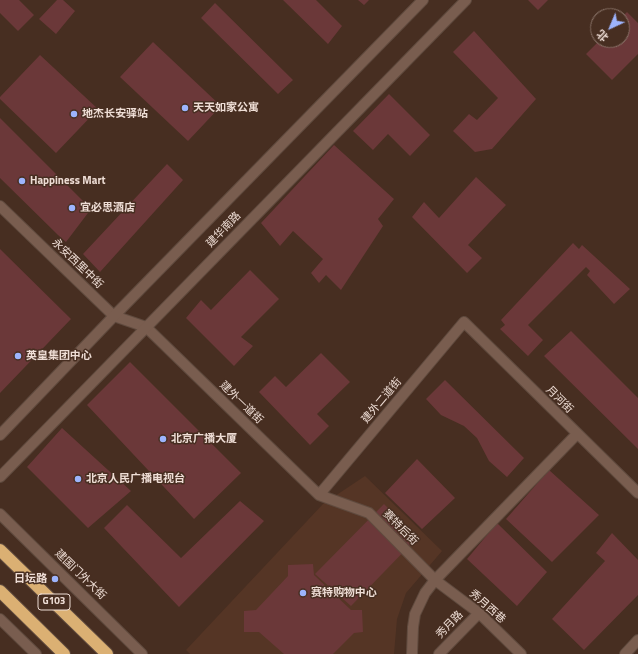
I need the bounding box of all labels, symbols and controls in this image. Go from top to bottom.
north arrow [590,8,630,48]
text: 北 [593,26,612,45]
place label: 天天如家公寓 [193,101,259,115]
marker: 天天如家公寓 [180,103,190,113]
place label: 地杰长安驿站 [82,107,148,121]
marker: 地杰长安驿站 [69,109,79,119]
place label: Happiness Mart [30,174,106,188]
marker: Happiness Mart [17,176,27,186]
place label: 宜必思酒店 [80,201,135,215]
marker: 宜必思酒店 [67,203,77,213]
street label: 建华南路 [204,210,244,250]
street label: 永安西里中街 [49,236,105,292]
place label: 英皇集团中心 [26,349,92,363]
marker: 英皇集团中心 [13,351,23,361]
street label: 建外二道街 [359,376,405,426]
street label: 建外一道街 [217,379,265,427]
street label: 月河街 [543,384,575,416]
place label: 北京广播大厦 [171,432,237,446]
marker: 北京广播大厦 [158,434,168,444]
place label: 北京人民广播电视台 [86,472,185,486]
marker: 北京人民广播电视台 [73,474,83,484]
street label: 赛特后街 [380,508,420,548]
street label: 建国门外大街 [52,547,108,603]
place label: 日坛路 [14,572,47,586]
marker: 日坛路 [50,574,60,584]
place label: 赛特购物中心 [311,586,377,600]
marker: 赛特购物中心 [298,588,308,598]
street label: 秀月西巷 [466,588,508,626]
road number: G103 [38,594,70,610]
street label: 秀月路 [434,609,466,641]

